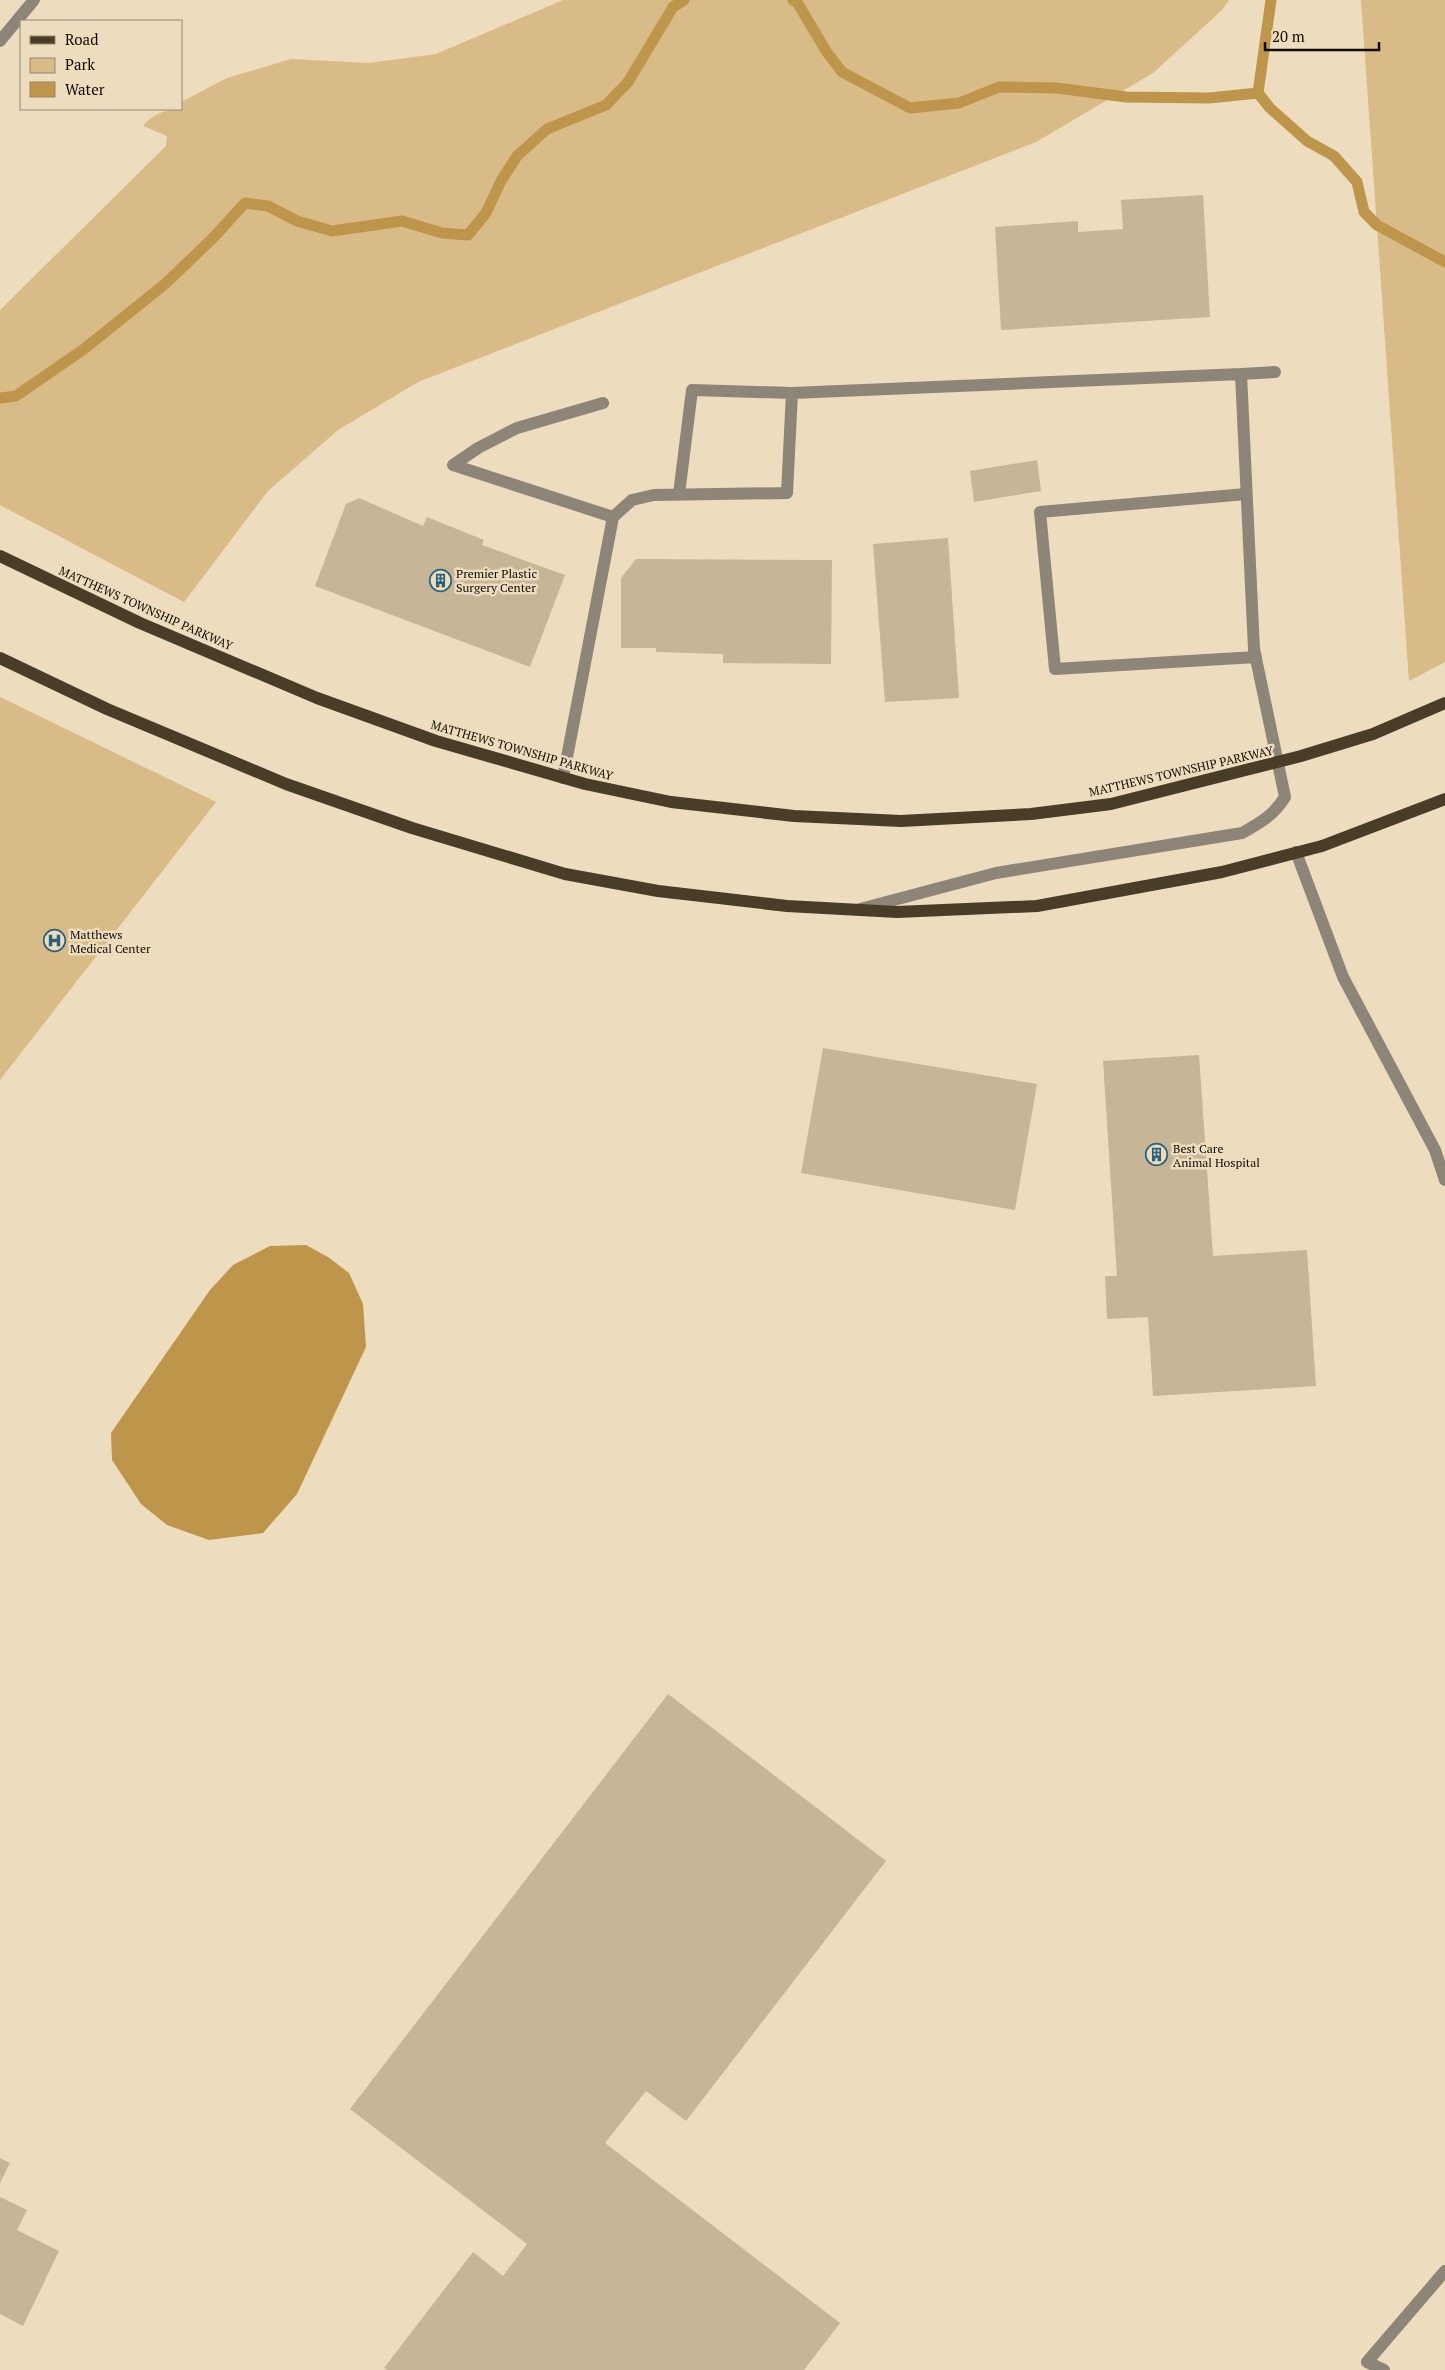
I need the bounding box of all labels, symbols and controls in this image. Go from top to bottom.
legend [20,20,182,110]
scale bar [1265,20,1379,52]
text: 20 m [1272,26,1305,46]
text: Road [65,29,98,49]
text: Park [65,54,95,74]
text: Water [65,79,105,99]
street label: MATTHEWS TOWNSHIP PARKWAY [57,563,235,653]
place label: Premier Plastic Surgery Center [456,566,537,595]
building icon: Premier Plastic Surgery Center [428,568,452,592]
street label: MATTHEWS TOWNSHIP PARKWAY [429,717,615,783]
street label: MATTHEWS TOWNSHIP PARKWAY [1087,742,1275,800]
place label: Matthews Medical Center [70,927,151,956]
hospital icon: Matthews Medical Center [42,929,66,953]
place label: Best Care Animal Hospital [1173,1141,1260,1170]
building icon: Best Care Animal Hospital [1145,1143,1169,1167]

